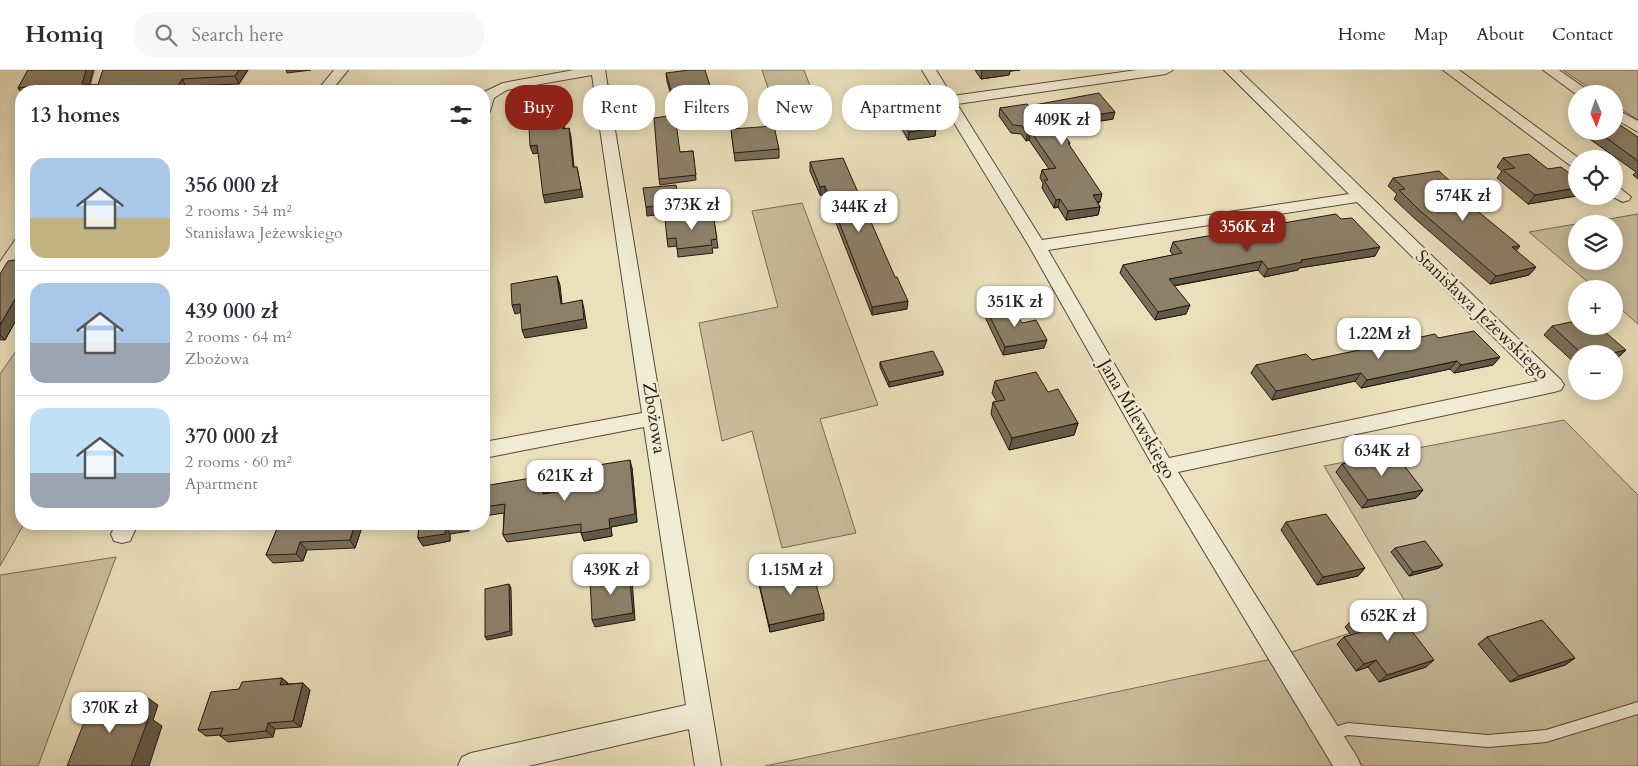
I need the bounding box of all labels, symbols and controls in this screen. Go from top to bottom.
search box [134,12,484,57]
text: Homiq [25,18,104,51]
icon: search [152,21,180,49]
text: Search here [192,22,284,48]
text: Home [1338,22,1386,47]
text: Map [1414,22,1448,47]
text: About [1476,22,1524,47]
text: Contact [1552,22,1613,47]
chip: Buy [505,85,573,130]
chip: Rent [583,85,655,130]
chip: Filters [665,85,748,130]
chip: New [758,85,832,130]
chip: Apartment [842,85,959,130]
north arrow [1568,85,1622,140]
map controls [1568,85,1623,400]
text: 13 homes [30,101,120,130]
icon: filters [447,101,475,129]
pin: 409K zł [1016,104,1108,146]
text: 409K zł [1035,109,1089,131]
button: locate [1568,150,1623,205]
text: 356 000 zł [185,171,278,200]
icon: home [70,178,130,238]
pin: 574K zł [1417,180,1509,222]
text: 574K zł [1436,185,1490,207]
pin: 373K zł [646,189,738,231]
pin: 344K zł [813,190,905,233]
text: 373K zł [665,194,719,216]
text: 344K zł [832,196,886,218]
text: 2 rooms · 54 m² [185,200,292,222]
pin: 356K zł [1201,210,1293,253]
button: layers [1568,215,1623,270]
text: 356K zł [1220,216,1274,238]
text: Stanisława Jeżewskiego [185,222,343,244]
street label: Stanisława Jeżewskiego [1410,244,1555,386]
button: + [1568,280,1623,335]
pin: 351K zł [969,286,1061,328]
text: 351K zł [988,291,1042,313]
text: 439 000 zł [185,297,278,326]
icon: home [70,303,130,363]
pin: 1.22M zł [1327,318,1431,360]
text: 1.22M zł [1348,323,1410,345]
text: 2 rooms · 64 m² [185,326,292,348]
button: − [1568,345,1623,400]
text: Zbożowa [185,348,249,370]
street label: Jana Milewskiego [1091,352,1182,484]
street label: Zbożowa [636,380,672,456]
text: 370 000 zł [185,422,278,451]
icon: home [70,428,130,488]
pin: 634K zł [1336,434,1428,477]
text: 634K zł [1355,440,1409,462]
text: 2 rooms · 60 m² [185,451,292,473]
pin: 621K zł [519,460,611,502]
text: 621K zł [538,465,592,487]
text: Apartment [185,473,258,495]
pin: 439K zł [565,554,657,596]
pin: 1.15M zł [739,554,843,596]
text: 439K zł [584,559,638,581]
text: 1.15M zł [760,559,822,581]
pin: 652K zł [1342,600,1434,642]
text: 652K zł [1361,605,1415,627]
pin: 370K zł [64,692,156,734]
text: 370K zł [83,697,137,719]

